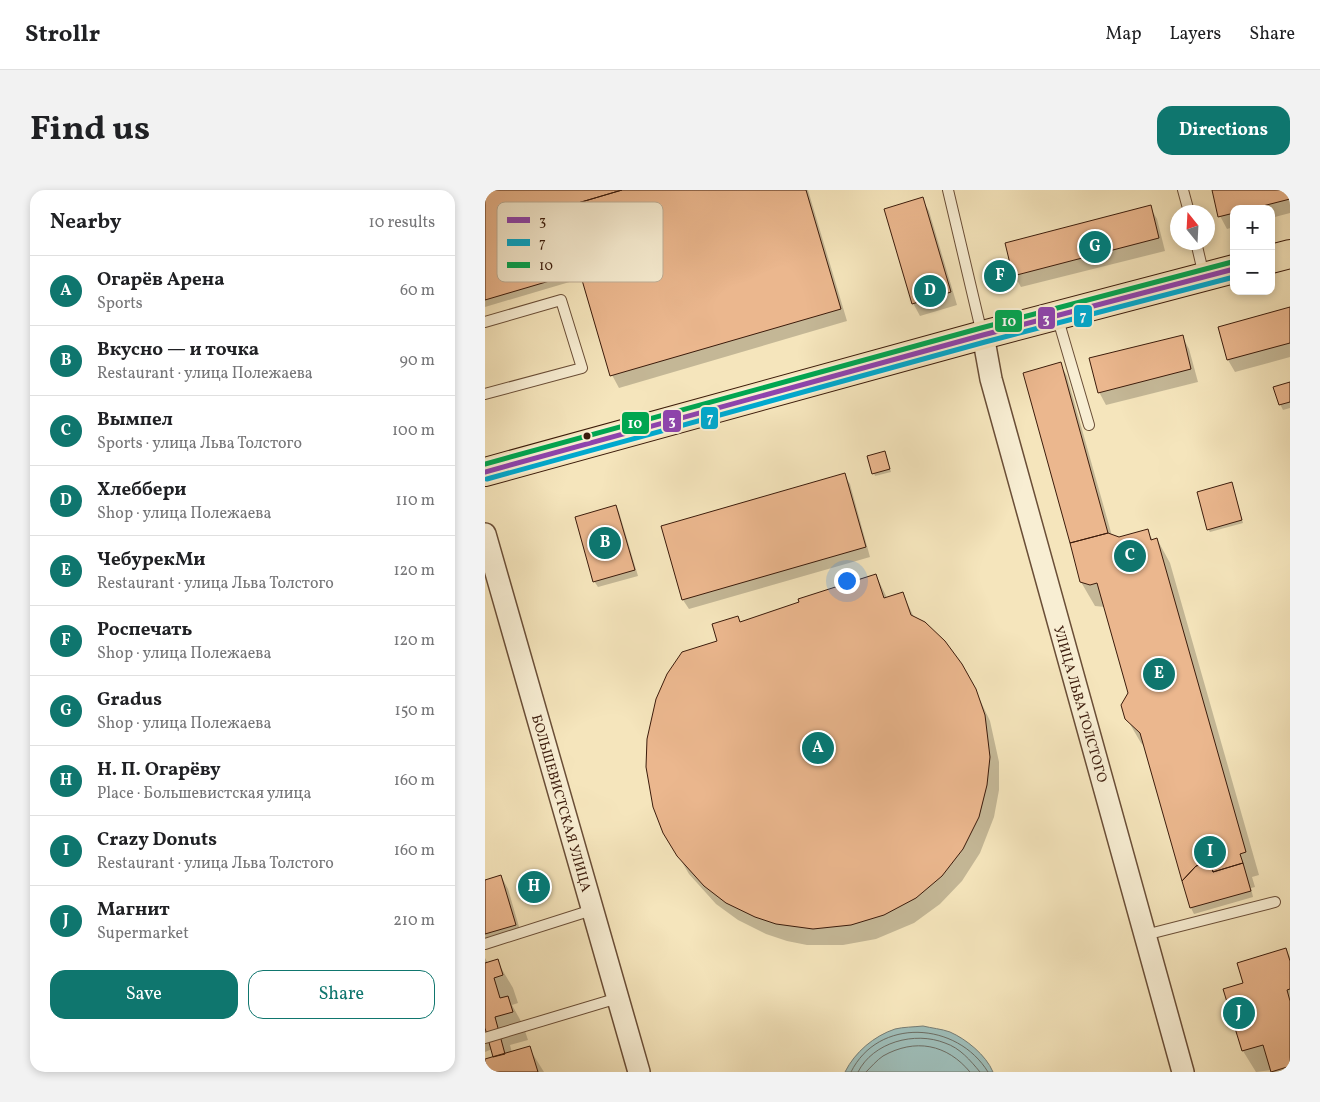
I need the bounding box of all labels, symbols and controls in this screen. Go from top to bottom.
text: Strollr [25,18,100,52]
text: Map [1105,22,1141,47]
text: Layers [1169,22,1221,47]
text: Share [1249,22,1295,47]
text: Find us [30,106,150,154]
button: Directions [1157,106,1290,155]
legend [497,202,663,282]
north arrow [1170,205,1215,250]
map controls [1230,205,1275,295]
button: + [1230,205,1275,250]
text: Nearby [50,208,121,237]
text: 10 results [369,212,435,234]
text: 3 [539,212,546,231]
pin: G [1079,228,1111,266]
text: 7 [539,234,546,253]
button: − [1230,250,1275,295]
text: 10 [539,257,553,276]
pin: F [984,257,1016,295]
text: Огарёв Арена [97,267,225,293]
pin: D [914,272,946,310]
text: A [60,280,72,302]
text: 60 m [400,280,435,302]
text: Sports [97,293,143,315]
line badge: 7 [1073,304,1093,328]
line badge: 3 [1037,306,1056,330]
text: 7 [1080,308,1087,327]
line badge: 10 [994,309,1023,333]
text: 3 [1042,310,1050,329]
text: 10 [1002,313,1016,332]
text: Вкусно — и точка [97,337,259,363]
text: B [61,350,71,372]
text: 90 m [399,350,435,372]
text: Restaurant · улица Полежаева [97,363,313,385]
line badge: 7 [700,406,719,430]
text: Вымпел [97,407,173,433]
line badge: 3 [662,409,682,433]
text: 7 [707,410,714,429]
line badge: 10 [621,411,650,435]
text: 3 [668,412,676,431]
text: 10 [628,415,642,434]
text: C [61,420,71,442]
text: 100 m [392,420,435,442]
unlabelled marker [582,431,592,441]
text: Sports · улица Льва Толстого [97,433,302,455]
text: Хлеббери [97,477,187,503]
text: D [60,490,72,512]
text: 110 m [396,490,435,512]
text: Shop · улица Полежаева [97,503,271,525]
pin: B [589,524,621,562]
pin: C [1114,537,1146,575]
text: ЧебурекМи [97,547,206,573]
text: E [61,560,71,582]
text: 120 m [393,560,435,582]
your location [834,568,860,594]
text: Restaurant · улица Льва Толстого [97,573,334,595]
text: Роспечать [97,617,192,643]
street label: УЛИЦА ЛЬВА ТОЛСТОГО [1048,624,1111,785]
text: F [61,630,71,652]
text: 120 m [393,630,435,652]
text: Shop · улица Полежаева [97,643,271,665]
pin: E [1143,655,1175,693]
text: Gradus [97,687,162,713]
text: G [60,700,72,722]
text: 150 m [394,700,435,722]
street label: БОЛЬШЕВИСТСКАЯ УЛИЦА [526,712,595,895]
text: Shop · улица Полежаева [97,713,271,735]
pin: A [802,729,834,767]
text: Н. П. Огарёву [97,757,221,783]
text: H [60,770,72,792]
text: 160 m [394,770,435,792]
text: Place · Большевистская улица [97,783,311,805]
text: Crazy Donuts [97,827,217,853]
pin: I [1194,833,1226,871]
text: I [63,840,69,862]
text: 160 m [394,840,435,862]
text: Restaurant · улица Льва Толстого [97,853,334,875]
pin: H [518,868,550,906]
text: Магнит [97,897,170,923]
text: J [63,910,69,932]
text: 210 m [393,910,435,932]
text: Supermarket [97,923,189,945]
button: Save [50,970,238,1019]
button: Share [248,970,435,1019]
pin: J [1223,994,1255,1032]

